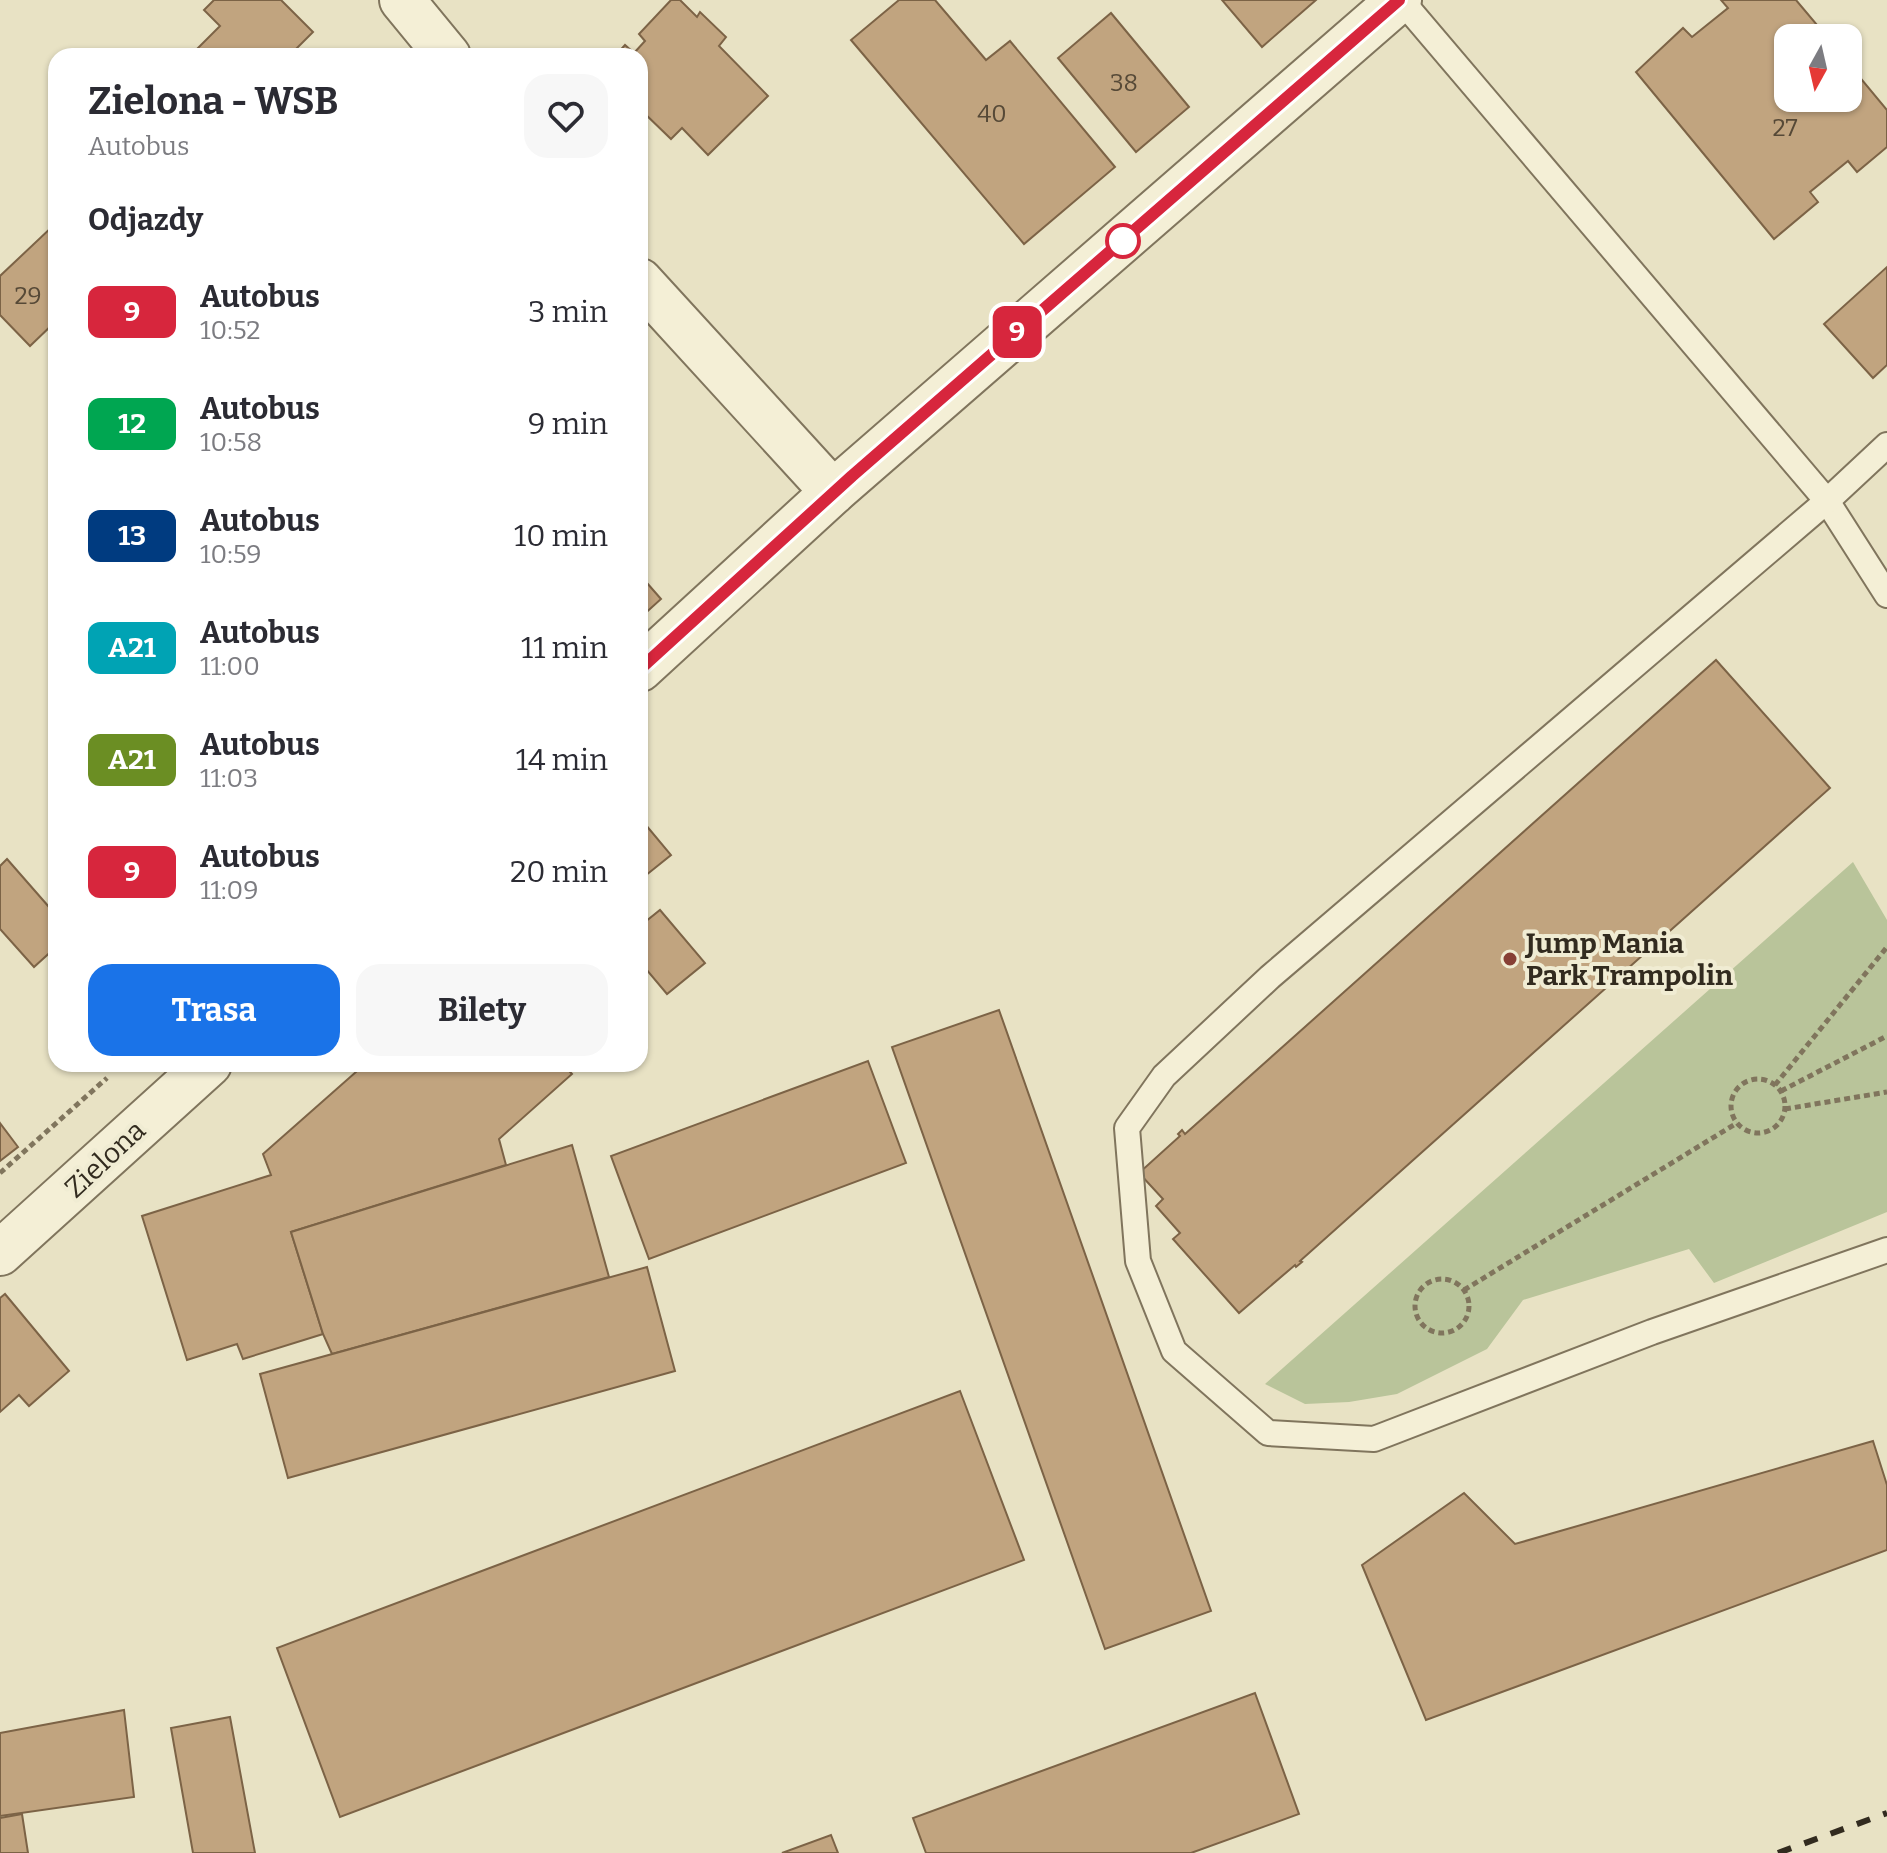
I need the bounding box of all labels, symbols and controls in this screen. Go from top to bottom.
north arrow [1774,24,1862,112]
map controls [1774,24,1862,112]
house number: 38 [1110,69,1138,97]
button: heart [524,74,608,158]
text: Zielona - WSB [88,78,339,124]
house number: 40 [977,100,1007,128]
house number: 27 [1773,114,1797,142]
text: Autobus [88,131,189,162]
text: Odjazdy [88,202,203,238]
unlabelled marker [1106,224,1140,258]
text: Autobus [200,279,320,315]
house number: 29 [14,282,42,310]
text: 3 min [528,294,608,330]
text: 9 [124,295,140,328]
line badge: 9 [991,306,1043,358]
text: 10:52 [200,315,260,346]
text: 9 [1009,315,1025,348]
text: Autobus [200,391,320,427]
text: 9 min [528,406,608,442]
text: 12 [118,407,146,440]
text: 10:58 [200,427,262,458]
text: Autobus [200,503,320,539]
text: 10 min [514,518,608,554]
text: 13 [118,519,146,552]
text: 10:59 [200,539,262,570]
text: Autobus [200,615,320,651]
text: 11 min [521,630,608,666]
text: A21 [108,631,156,664]
text: 11:00 [200,651,260,682]
text: Autobus [200,727,320,763]
text: 14 min [516,742,608,778]
text: A21 [108,743,156,776]
text: 11:03 [200,763,258,794]
text: Autobus [200,839,320,875]
text: 20 min [510,854,608,890]
text: 9 [124,855,140,888]
text: 11:09 [200,875,259,906]
place label: Jump Mania Park Trampolin [1524,927,1733,992]
marker: Jump Mania Park Trampolin [1501,950,1519,968]
button: Trasa [88,964,340,1056]
button: Bilety [356,964,608,1056]
street label: Zielona [58,1114,152,1204]

